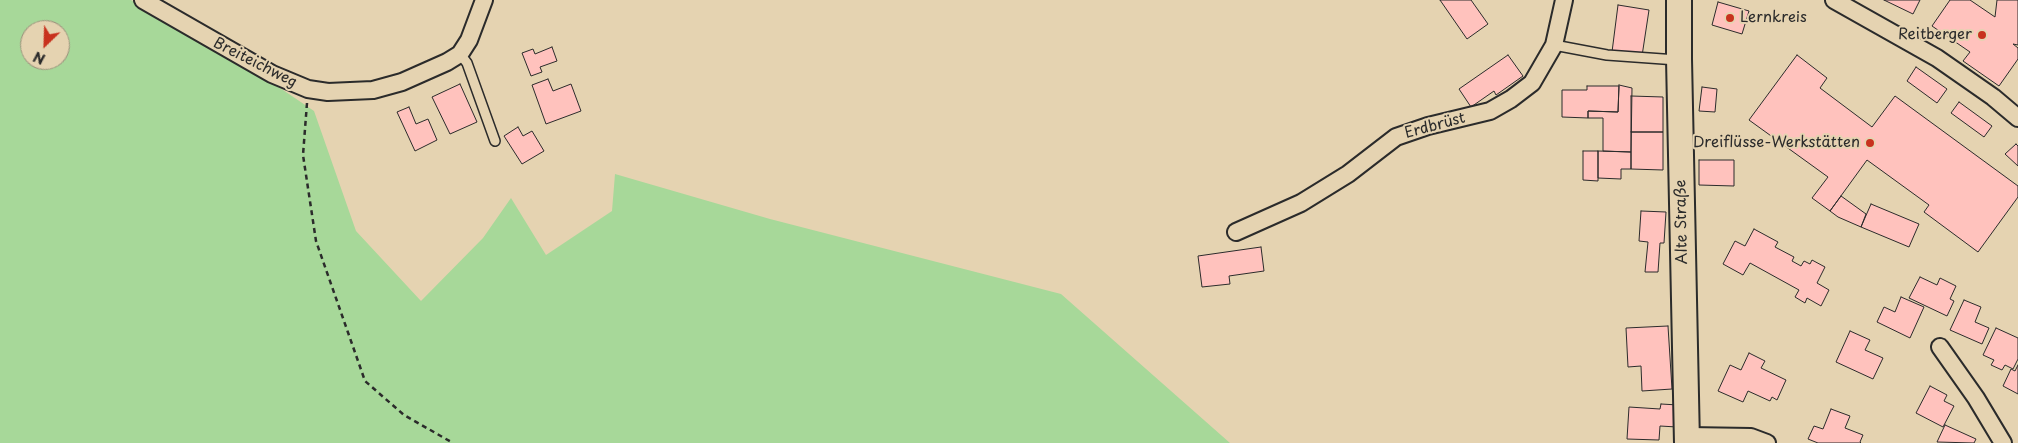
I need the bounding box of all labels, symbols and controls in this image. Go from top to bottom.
place label: Lernkreis [1740,9,1807,27]
marker: Lernkreis [1724,12,1736,24]
north arrow [20,20,70,70]
place label: Reitberger [1898,26,1972,44]
marker: Reitberger [1976,29,1988,41]
street label: Breiteichweg [210,34,300,92]
text: N [30,46,48,70]
street label: Erdbrüst [1403,109,1467,143]
place label: Dreiflüsse-Werkstätten [1693,134,1860,152]
marker: Dreiflüsse-Werkstätten [1864,137,1876,149]
street label: Alte Straße [1672,179,1692,265]

